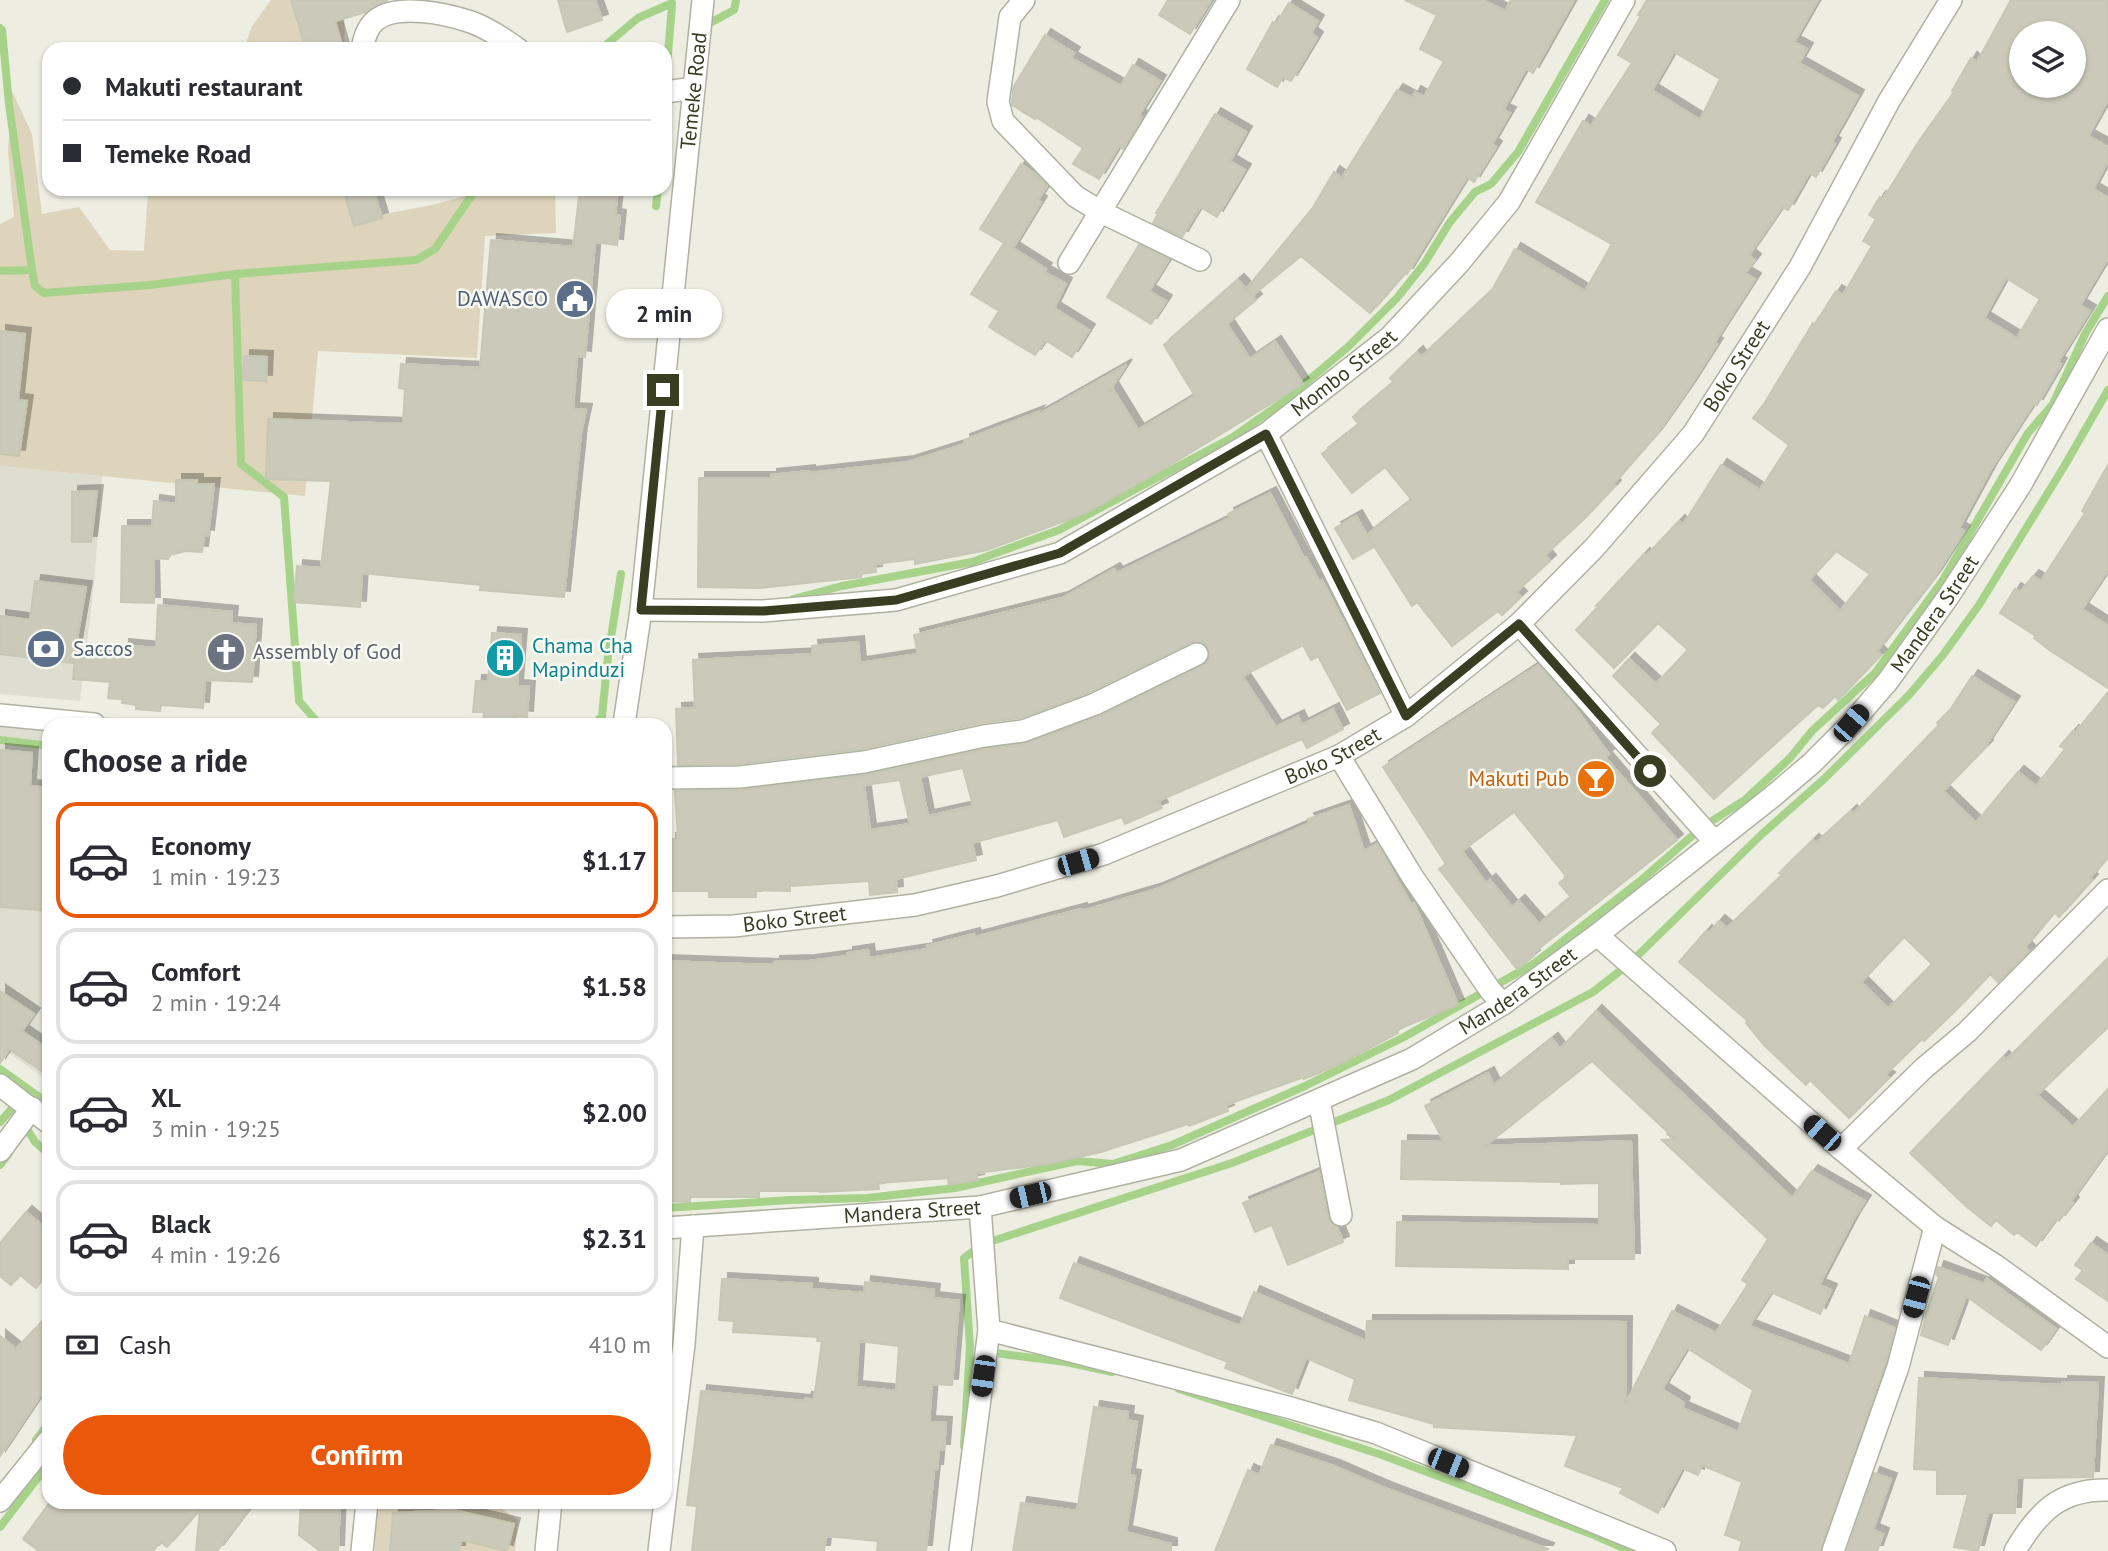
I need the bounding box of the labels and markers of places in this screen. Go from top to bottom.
public building icon: DAWASCO [554,278,596,320]
place label: DAWASCO [457,285,548,312]
bank icon: Saccos [25,628,67,670]
church icon: Assembly of God [205,631,247,673]
place label: Chama Cha Mapinduzi [532,632,633,683]
place label: Saccos [73,635,133,662]
building icon: Chama Cha Mapinduzi [484,637,526,679]
place label: Assembly of God [253,638,402,665]
bar icon: Makuti Pub [1575,758,1617,800]
place label: Makuti Pub [1469,765,1569,792]

